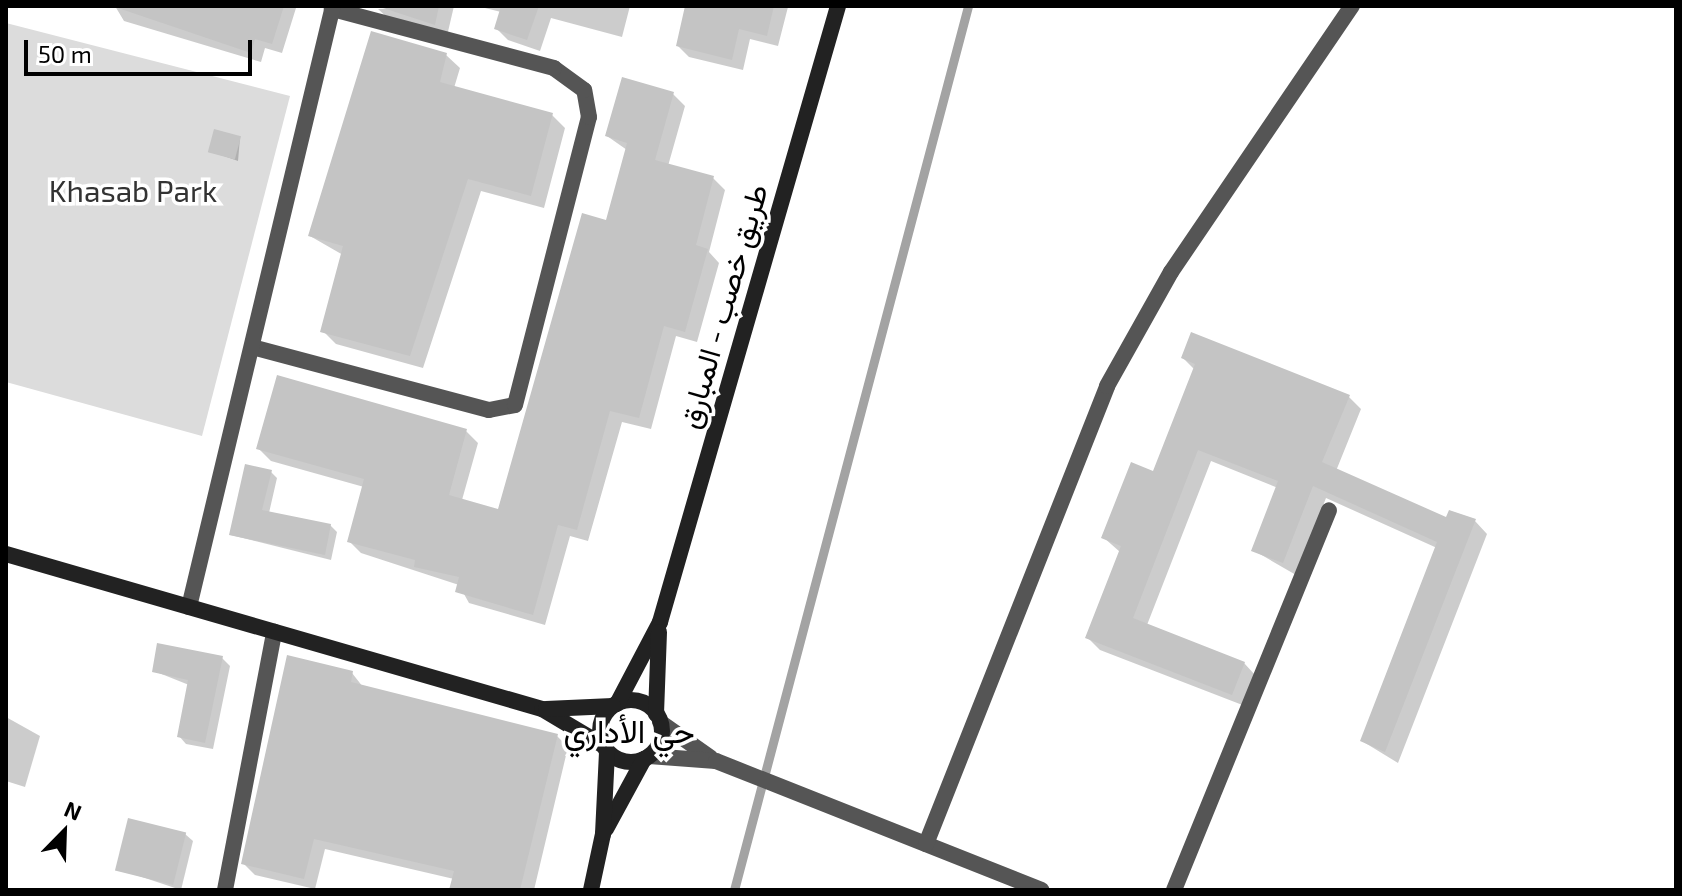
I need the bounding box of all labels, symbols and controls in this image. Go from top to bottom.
scale bar [28,24,256,74]
text: 50 m [38,39,92,68]
park label: Khasab Park [49,172,217,208]
street label: طريق خصب - المبارق [670,180,774,432]
district label: حي الأداري [563,711,695,749]
north arrow [24,792,104,872]
text: N [61,795,86,825]

